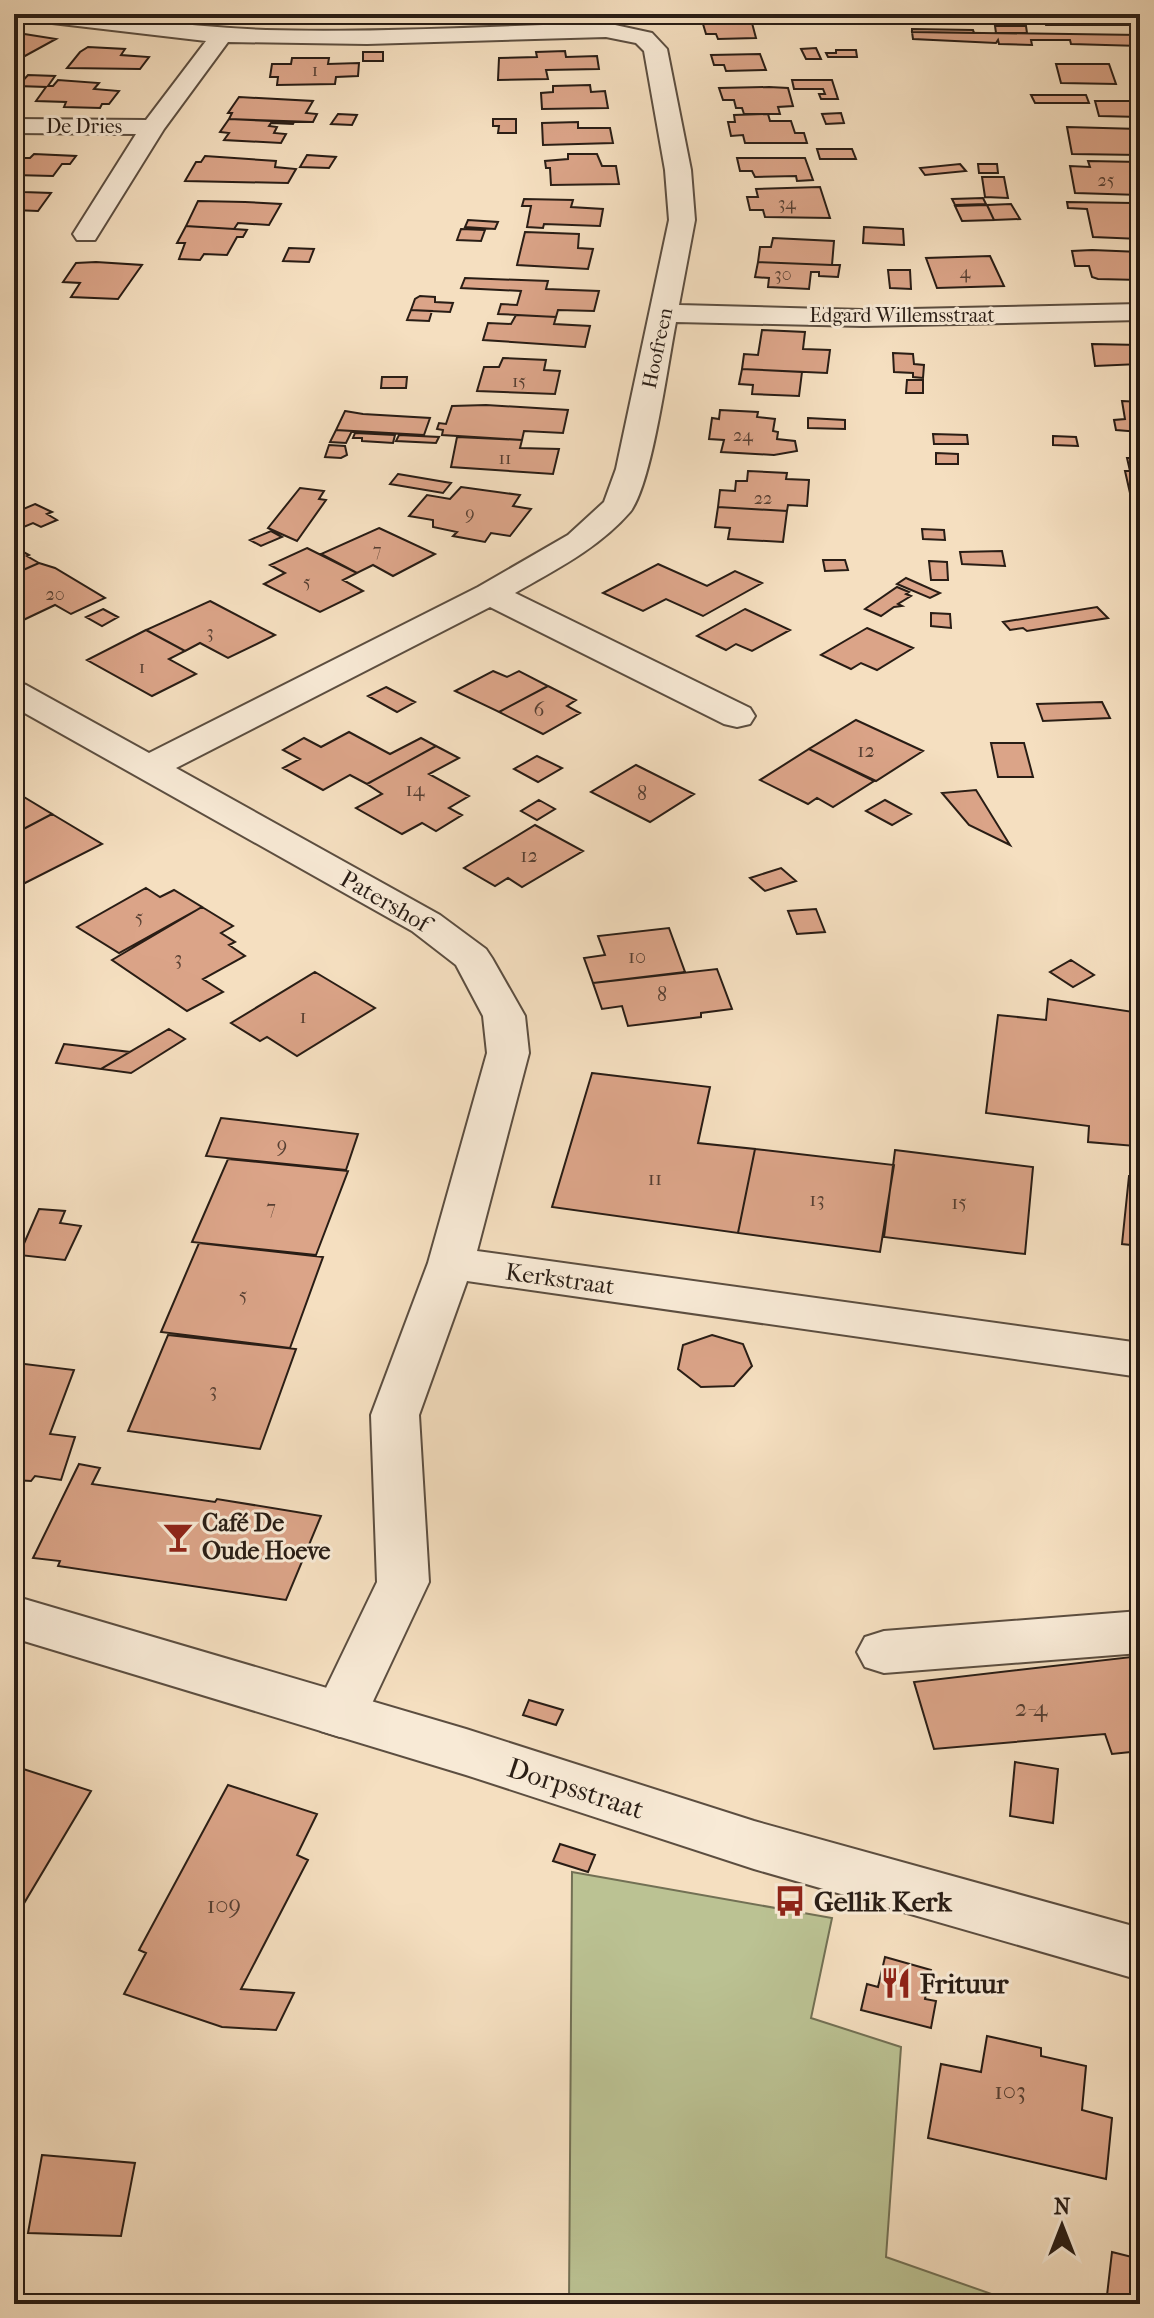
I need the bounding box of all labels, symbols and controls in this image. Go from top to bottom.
house number: 1 [312,60,318,81]
street label: De Dries [46,115,122,138]
house number: 25 [1097,170,1115,191]
house number: 34 [778,193,796,214]
house number: 4 [960,262,971,283]
house number: 30 [774,264,792,285]
street label: Edgard Willemsstraat [809,304,995,327]
street label: Hoofreen [638,305,677,391]
house number: 15 [512,371,526,392]
house number: 24 [733,425,753,446]
house number: 11 [499,448,511,469]
house number: 22 [754,488,772,509]
house number: 9 [465,503,475,524]
house number: 7 [373,540,382,561]
house number: 5 [303,572,311,593]
house number: 20 [45,584,65,605]
house number: 3 [206,622,214,643]
house number: 1 [139,657,145,678]
house number: 6 [534,698,545,721]
house number: 12 [857,739,875,762]
house number: 14 [406,778,426,801]
house number: 8 [637,782,647,805]
house number: 12 [520,844,538,867]
street label: Patershof [336,864,439,940]
house number: 5 [135,906,143,929]
house number: 10 [628,945,646,968]
house number: 3 [174,947,182,970]
house number: 8 [657,983,667,1006]
house number: 1 [299,1005,307,1028]
house number: 9 [277,1134,287,1157]
house number: 11 [648,1167,662,1190]
house number: 13 [809,1188,825,1211]
house number: 15 [951,1191,967,1214]
house number: 7 [266,1196,276,1219]
street label: Kerkstraat [504,1258,617,1301]
house number: 5 [239,1284,247,1307]
house number: 3 [209,1379,217,1402]
place label: Café De Oude Hoeve [202,1509,331,1565]
bar icon: Café De Oude Hoeve [161,1520,195,1554]
house number: 2-4 [1015,1694,1048,1722]
street label: Dorpsstraat [503,1751,648,1826]
bus stop icon: Gellik Kerk [773,1884,807,1918]
place label: Gellik Kerk [814,1885,953,1918]
house number: 109 [207,1891,241,1919]
restaurant icon: Frituur [879,1966,913,2000]
place label: Frituur [920,1967,1010,2000]
house number: 103 [994,2077,1026,2105]
north arrow [1022,2186,1102,2266]
text: N [1054,2194,1071,2220]

